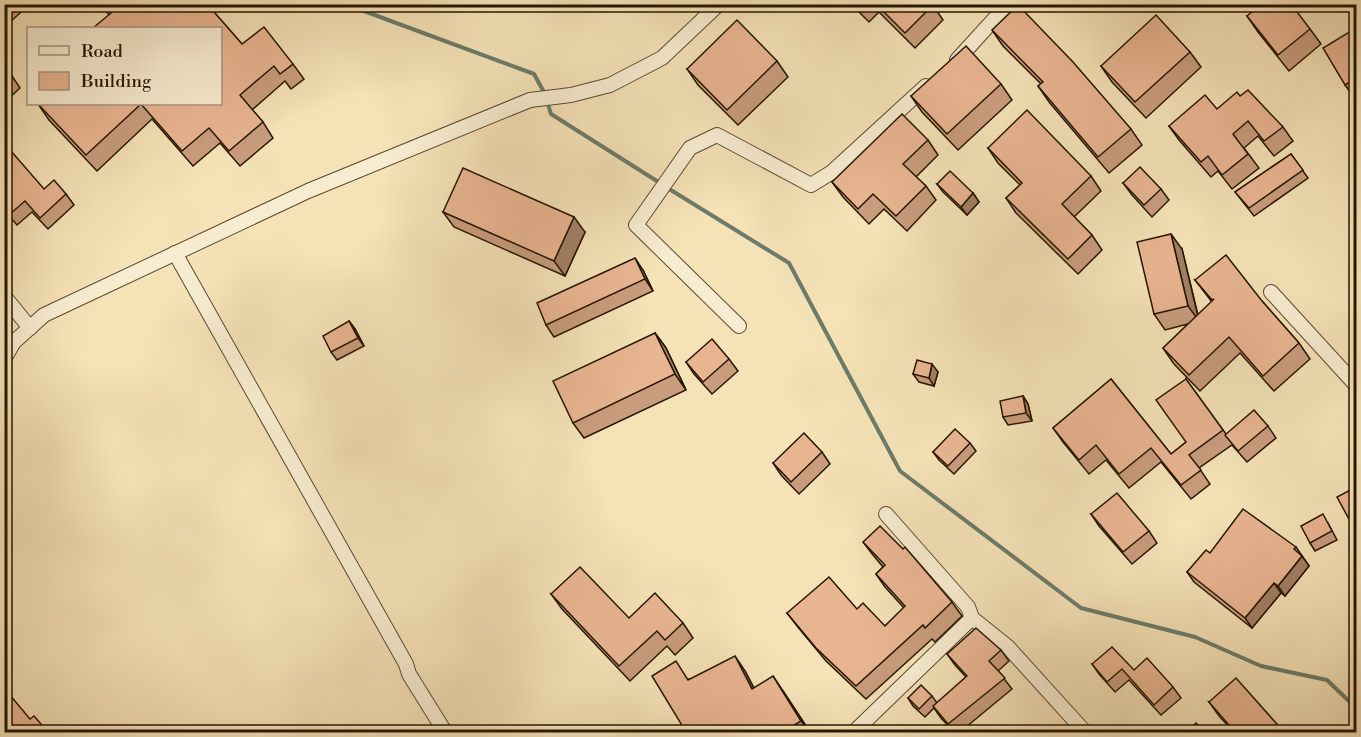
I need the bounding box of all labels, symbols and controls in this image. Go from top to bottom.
legend [27,27,222,105]
text: Road [81,40,124,63]
text: Building [80,70,152,93]

